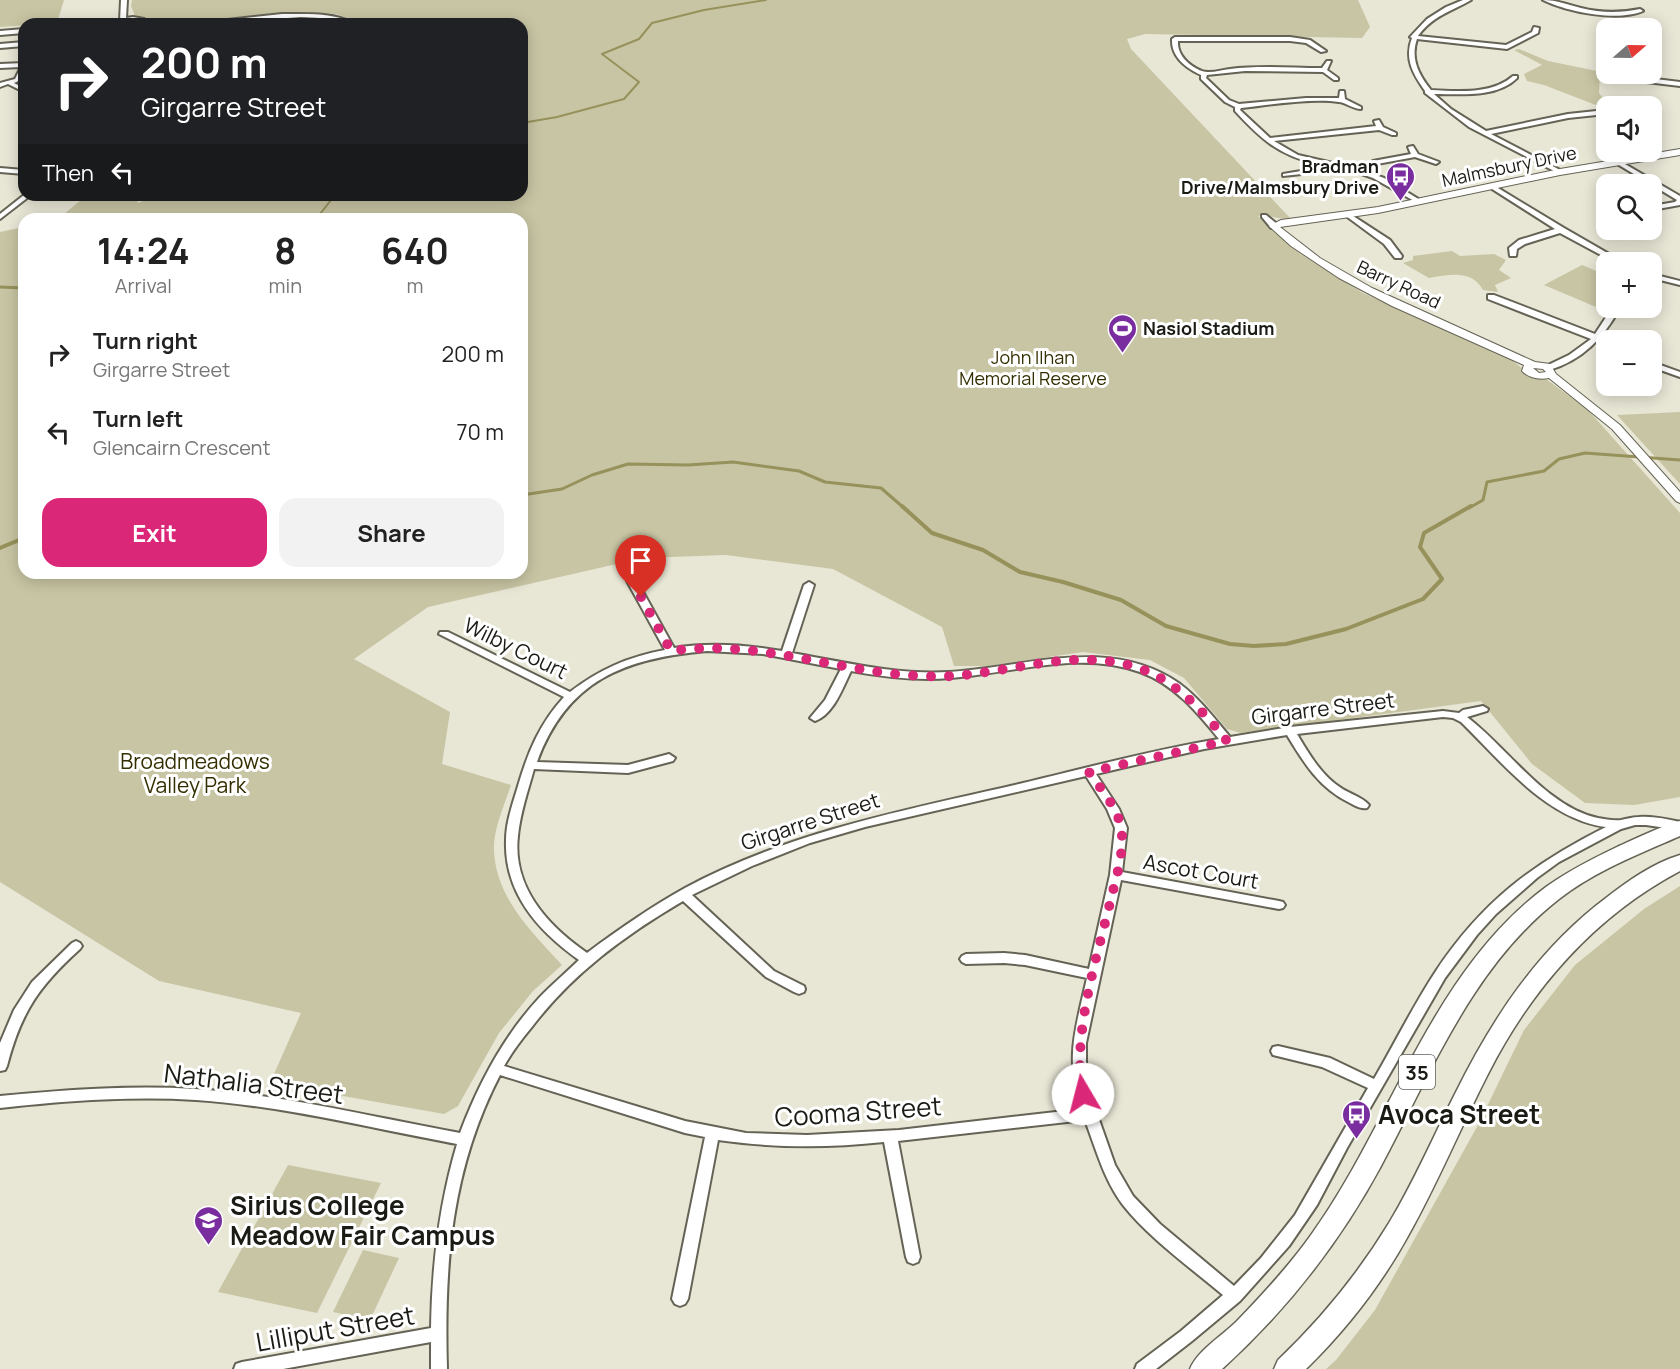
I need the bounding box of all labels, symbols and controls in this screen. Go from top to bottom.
north arrow [1596,18,1662,84]
map controls [1596,18,1662,396]
text: 200 m [141,33,267,91]
icon: right [42,42,120,120]
text: Girgarre Street [141,88,326,125]
button: sound [1596,96,1662,162]
street label: Malmsbury Drive [1440,140,1578,192]
place label: Bradman Drive/Malmsbury Drive [1181,154,1379,199]
icon: left [106,156,139,189]
text: Then [42,158,94,188]
bus stop icon: Bradman Drive/Malmsbury Drive [1384,160,1416,202]
button: search [1596,174,1662,240]
text: 14:24 [97,226,190,275]
text: 8 [274,226,296,275]
text: 640 [381,226,449,275]
button: + [1596,252,1662,318]
street label: Barry Road [1353,254,1445,314]
text: Arrival [115,272,172,299]
text: min [269,272,302,299]
text: m [407,272,424,299]
sports icon: Nasiol Stadium [1106,312,1138,354]
place label: Nasiol Stadium [1143,316,1274,340]
text: Turn right [93,326,198,356]
button: − [1596,330,1662,396]
icon: right [42,338,75,371]
text: 200 m [442,339,504,369]
park label: John Ilhan Memorial Reserve [959,345,1107,390]
text: Girgarre Street [93,356,230,383]
text: Turn left [93,404,183,434]
icon: left [42,416,75,449]
text: 70 m [456,417,504,447]
text: Glencairn Crescent [93,434,270,461]
button: Exit [42,498,267,567]
button: Share [279,498,504,567]
pin [615,535,666,597]
icon: arrive [624,544,657,577]
street label: Wilby Court [459,611,573,685]
street label: Girgarre Street [1250,685,1396,731]
park label: Broadmeadows Valley Park [120,747,270,799]
street label: Girgarre Street [737,785,883,857]
street label: Ascot Court [1141,847,1261,895]
street label: Nathalia Street [162,1054,346,1112]
road number: 35 [1399,1055,1435,1089]
position arrow [1051,1062,1115,1126]
street label: Cooma Street [773,1087,943,1135]
place label: Avoca Street [1378,1096,1540,1132]
bus stop icon: Avoca Street [1341,1098,1373,1140]
place label: Sirius College Meadow Fair Campus [230,1187,495,1253]
school or university icon: Sirius College Meadow Fair Campus [193,1204,225,1246]
street label: Lilliput Street [253,1296,417,1360]

